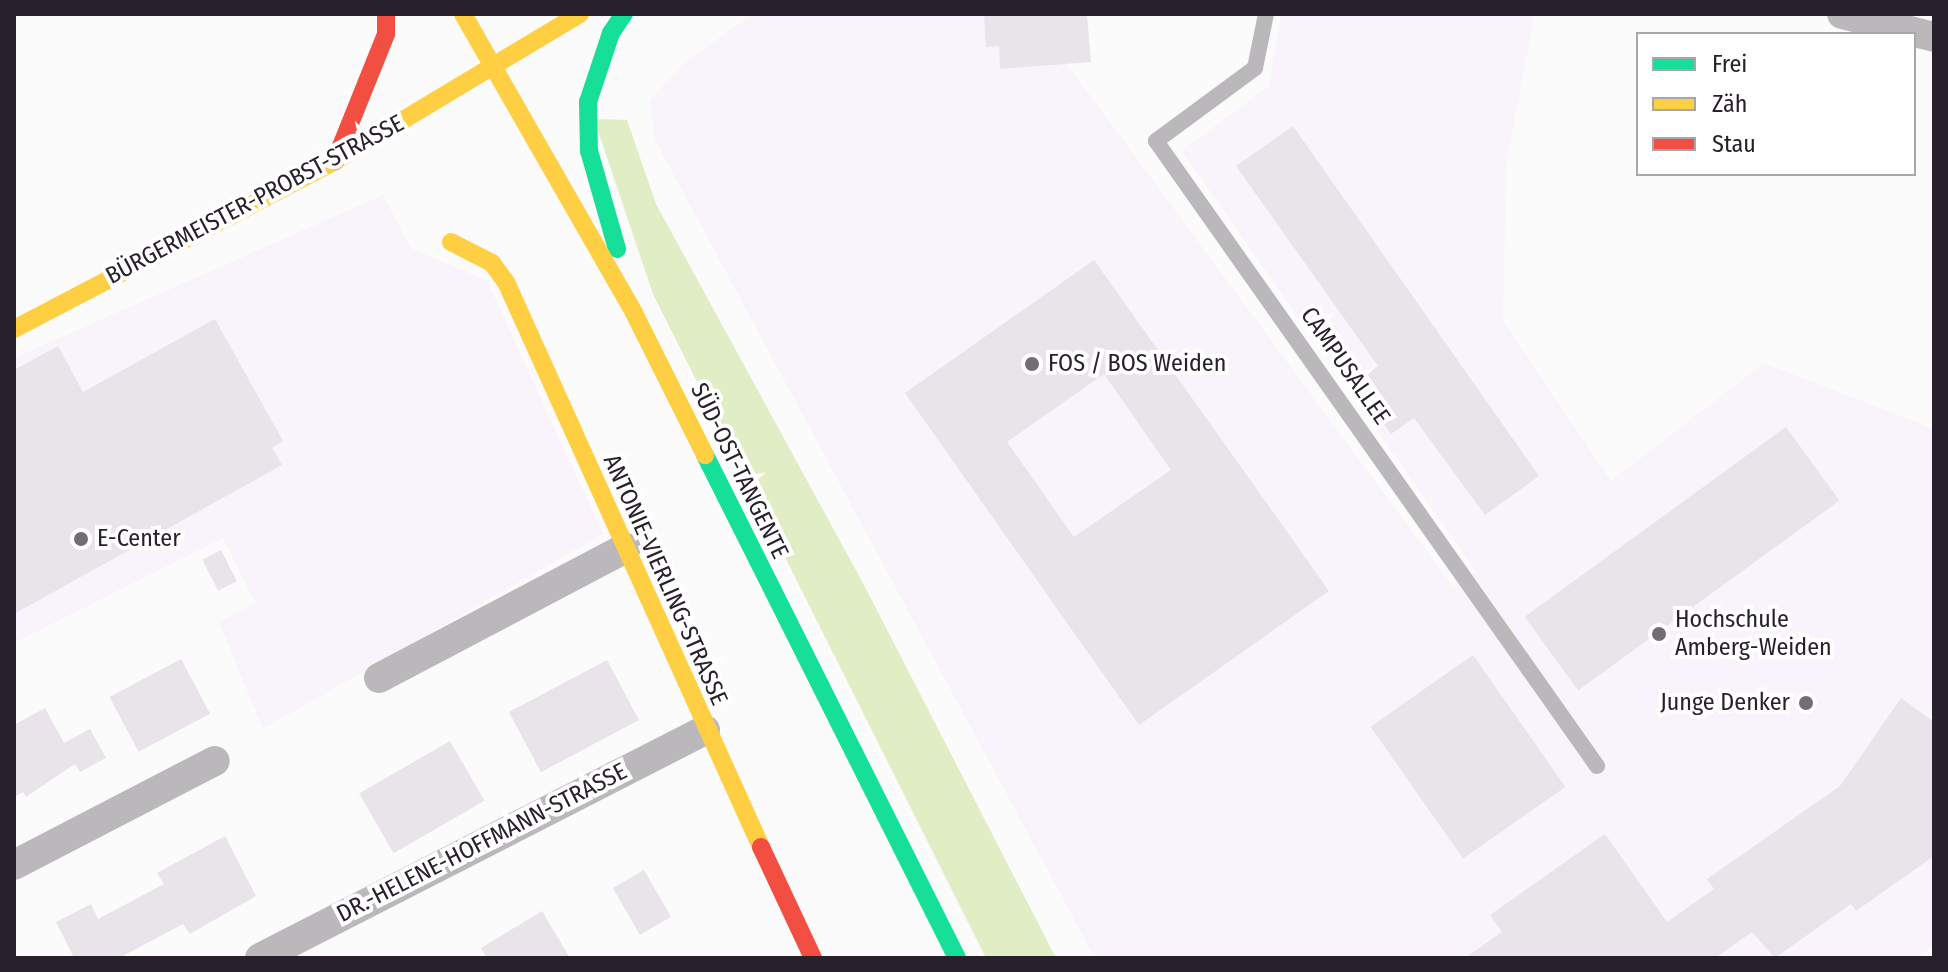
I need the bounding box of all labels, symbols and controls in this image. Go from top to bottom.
legend [1636,32,1916,176]
text: Frei [1712,50,1747,78]
text: Zäh [1712,90,1747,118]
street label: BÜRGERMEISTER-PROBST-STRASSE [101,109,409,291]
text: Stau [1712,130,1756,158]
street label: CAMPUSALLEE [1294,302,1396,430]
place label: FOS / BOS Weiden [1048,350,1226,378]
marker: FOS / BOS Weiden [1023,355,1041,373]
street label: SÜD-OST-TANGENTE [684,378,794,564]
street label: ANTONIE-VIERLING-STRASSE [597,450,733,710]
place label: E-Center [97,525,181,553]
marker: E-Center [72,530,90,548]
place label: Hochschule Amberg-Weiden [1675,606,1832,662]
marker: Hochschule Amberg-Weiden [1650,625,1668,643]
place label: Junge Denker [1660,689,1790,717]
marker: Junge Denker [1797,694,1815,712]
street label: DR.-HELENE-HOFFMANN-STRASSE [332,757,632,929]

